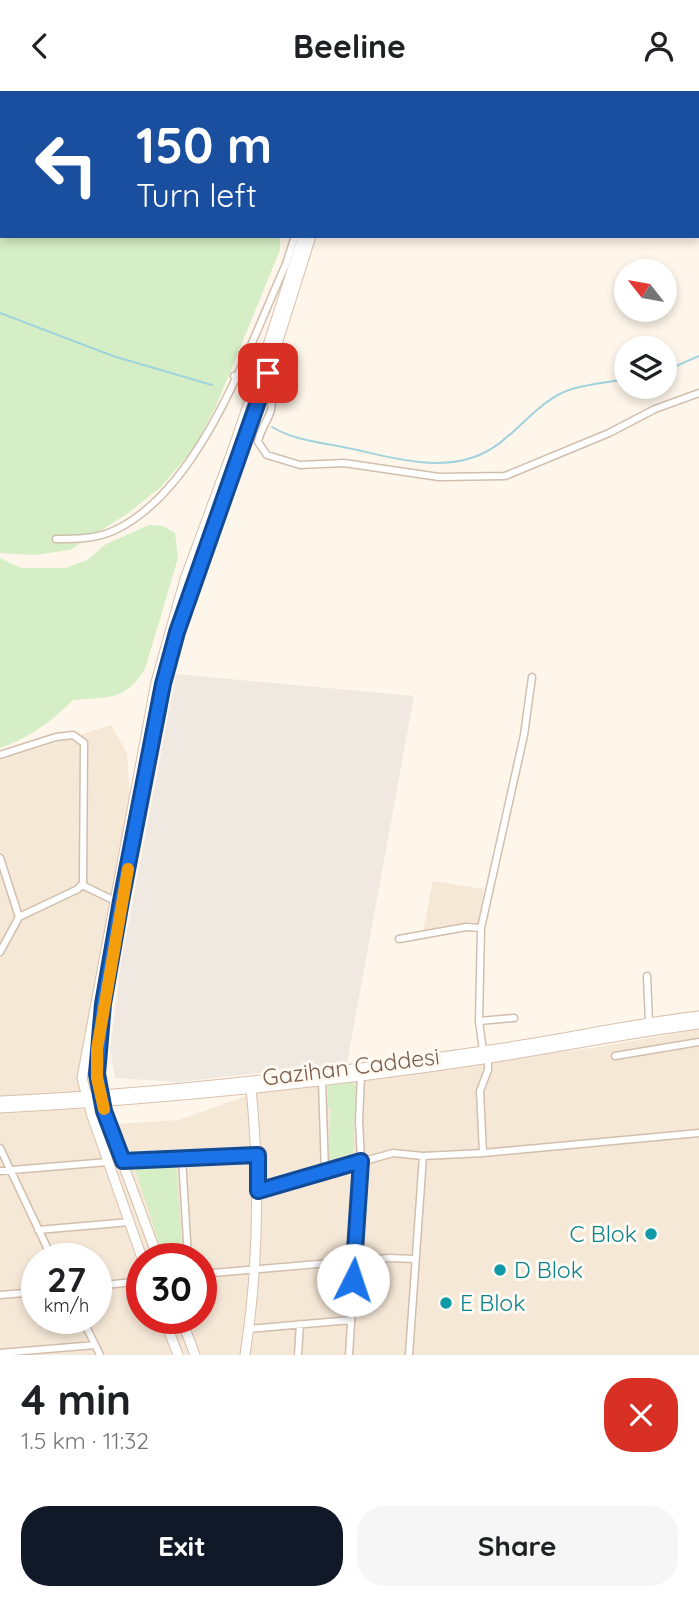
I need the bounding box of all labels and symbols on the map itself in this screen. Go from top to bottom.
north arrow [614,259,677,322]
pin [238,343,298,403]
street label: Gazihan Caddesi [261,1041,441,1092]
place label: C Blok [570,1219,637,1248]
marker: C Blok [643,1226,659,1242]
speed limit sign: 30 [126,1243,217,1334]
position arrow [316,1243,390,1317]
place label: D Blok [514,1255,583,1284]
marker: D Blok [492,1262,508,1278]
place label: E Blok [460,1288,526,1317]
marker: E Blok [438,1295,454,1311]

